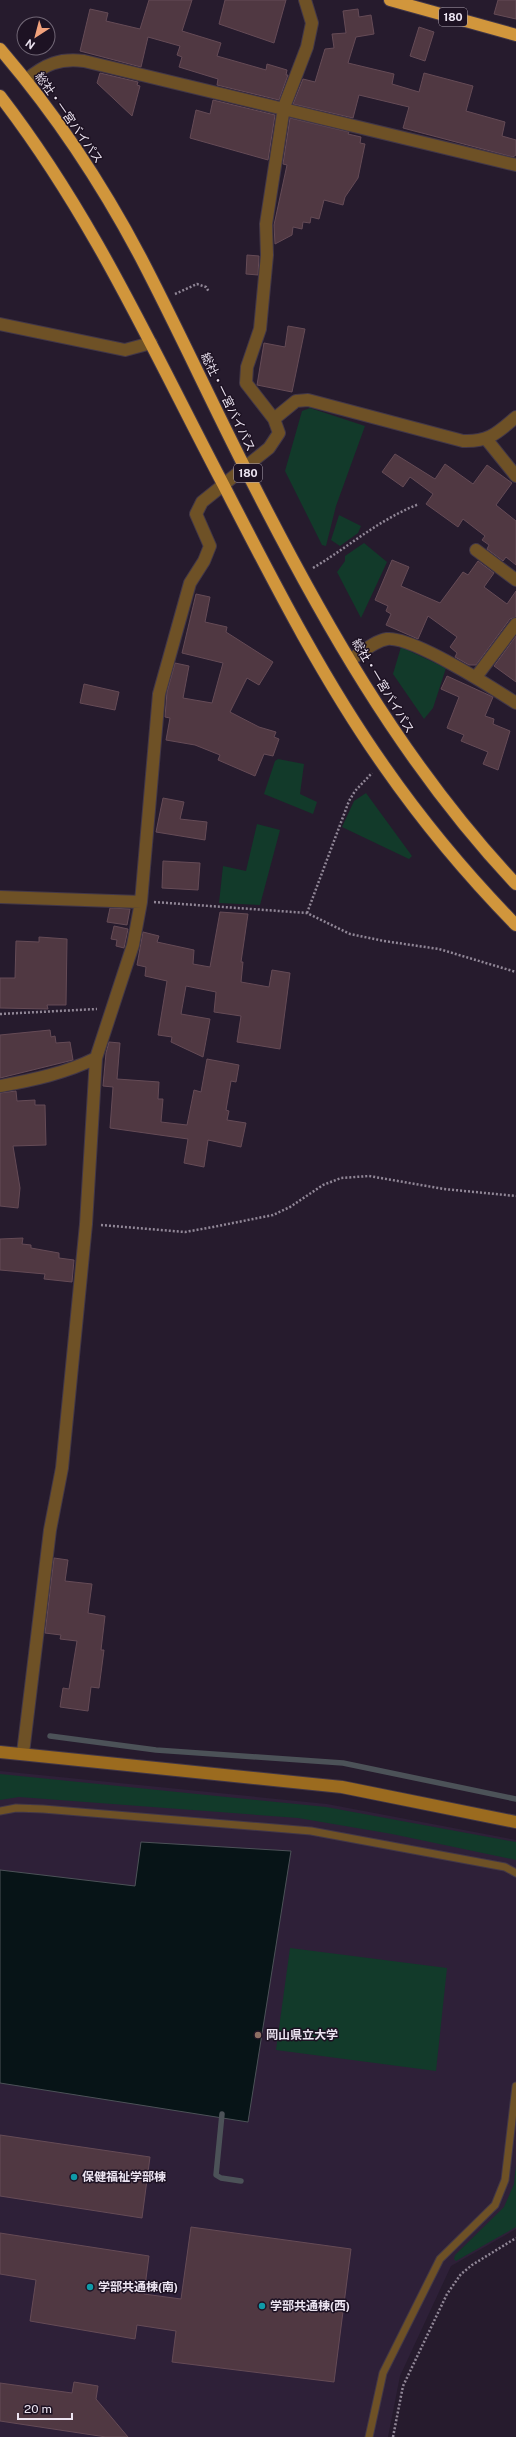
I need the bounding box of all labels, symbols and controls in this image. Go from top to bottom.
road number: 180 [439,8,467,26]
north arrow [16,16,56,56]
text: N [23,37,37,51]
street label: 総社・一宮バイパス [32,70,106,166]
street label: 総社・一宮バイパス [198,351,258,453]
road number: 180 [234,464,262,482]
street label: 総社・一宮バイパス [349,636,417,736]
place label: 岡山県立大学 [266,2028,338,2042]
marker: 岡山県立大学 [253,2030,263,2040]
place label: 保健福祉学部棟 [82,2170,166,2184]
marker: 保健福祉学部棟 [69,2172,79,2182]
place label: 学部共通棟(南) [98,2280,178,2294]
marker: 学部共通棟(南) [85,2282,95,2292]
place label: 学部共通棟(西) [270,2299,350,2313]
marker: 学部共通棟(西) [257,2301,267,2311]
scale bar [18,2395,72,2421]
text: 20 m [24,2402,52,2416]

